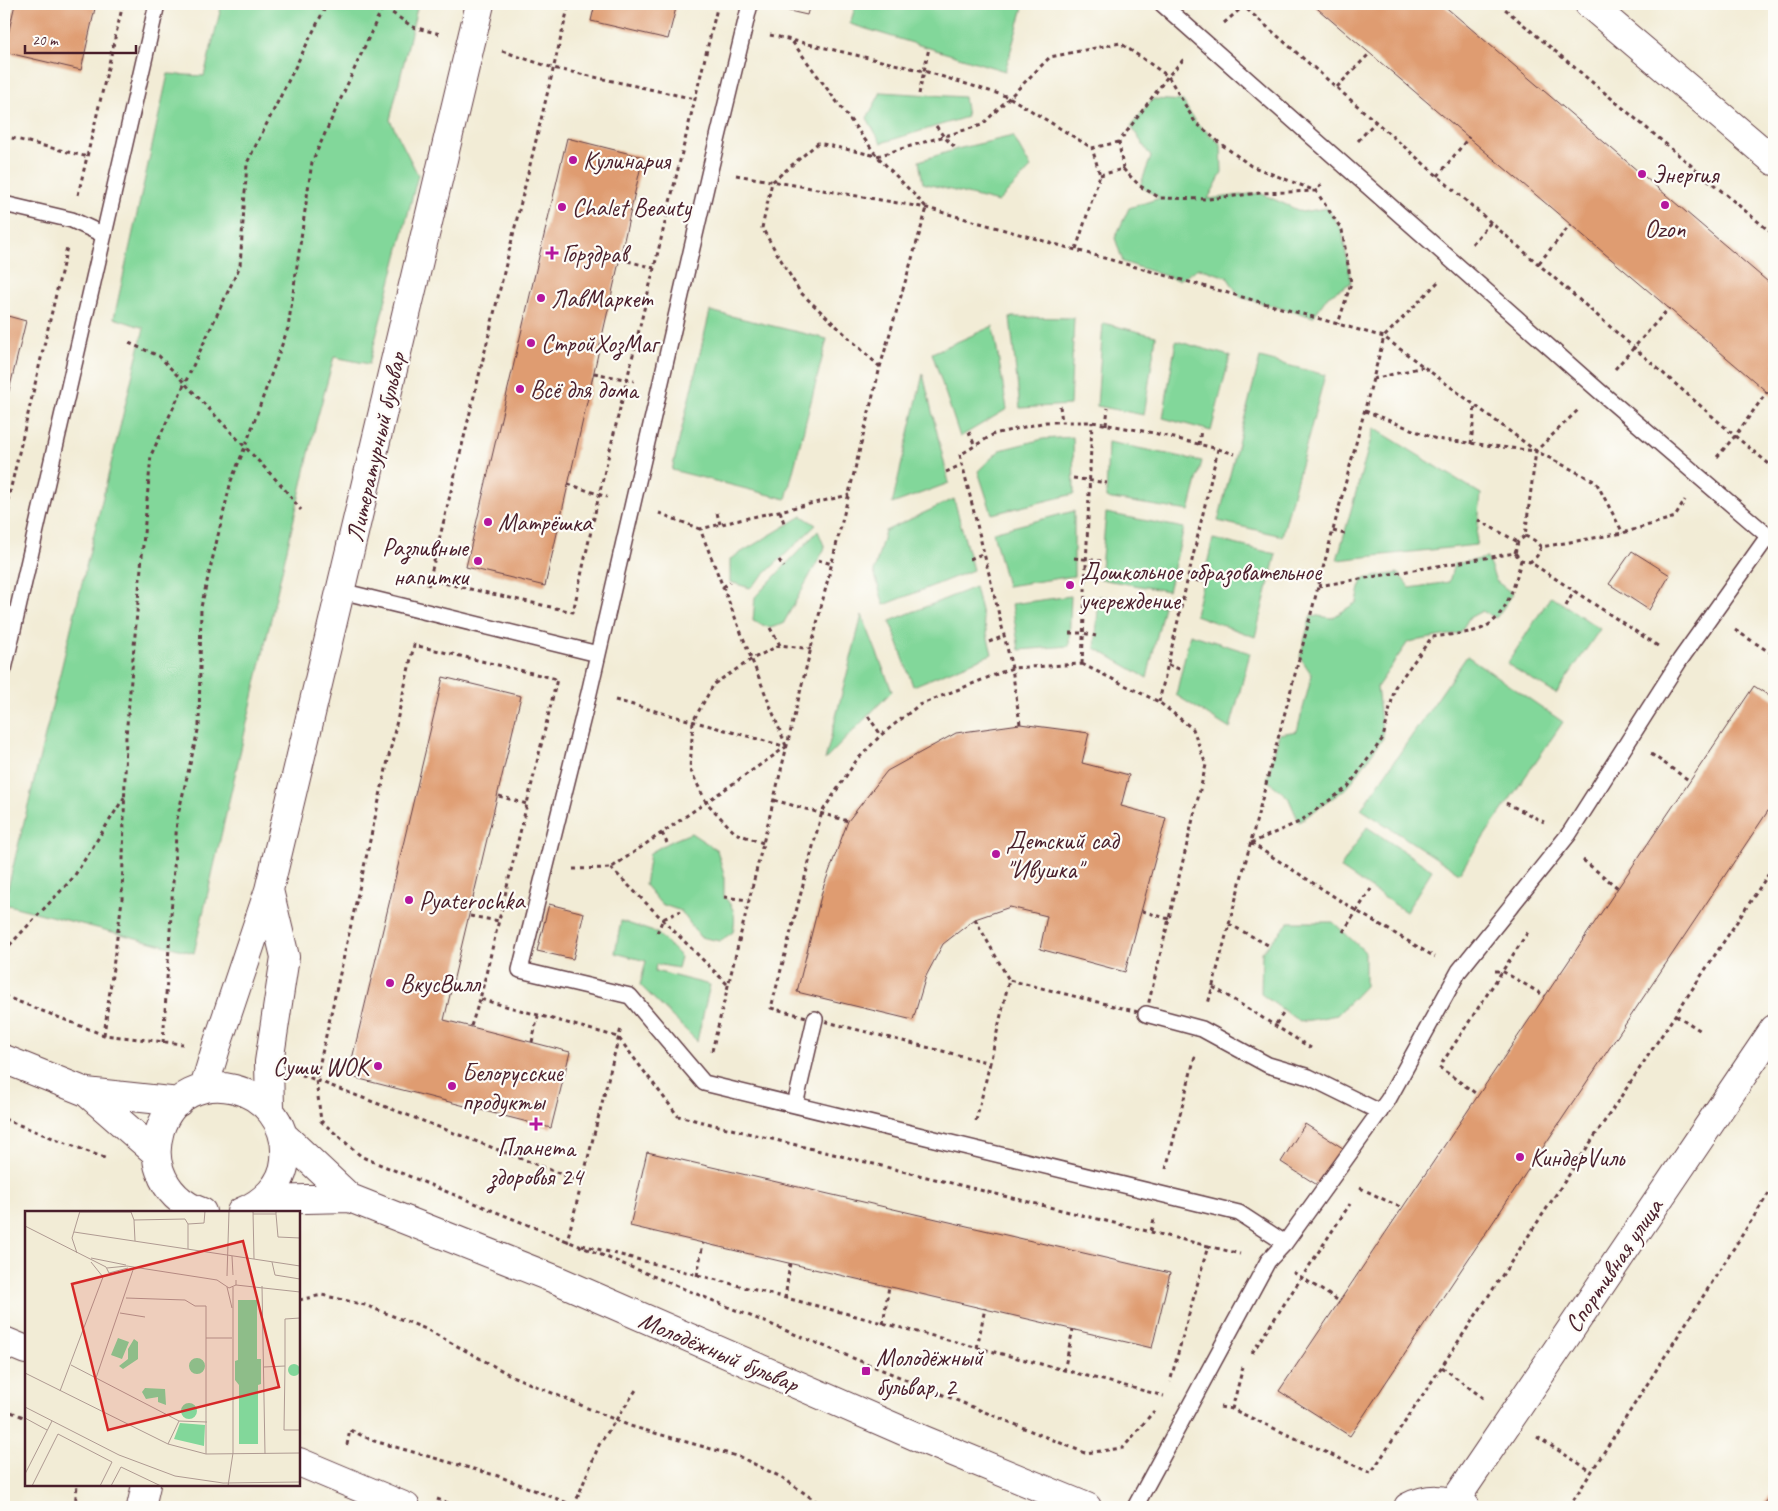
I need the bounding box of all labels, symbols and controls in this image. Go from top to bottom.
scale bar [25,22,136,54]
text: 20 m [32,31,59,50]
place label: Кулинария [583,145,672,177]
marker: Кулинария [567,154,579,166]
place label: Энергия [1652,159,1721,191]
marker: Энергия [1636,168,1648,180]
place label: Chalet Beauty [572,192,693,224]
marker: Ozon [1659,199,1671,211]
marker: Chalet Beauty [556,201,568,213]
place label: Ozon [1644,213,1686,245]
place label: Горздрав [562,238,632,270]
marker: Горздрав [546,247,558,259]
place label: ЛавМаркет [551,283,654,315]
marker: ЛавМаркет [535,292,547,304]
place label: СтройХозМаг [541,328,662,361]
marker: СтройХозМаг [525,337,537,349]
street label: Литературный бульвар [339,348,414,545]
place label: Всё для дома [530,374,640,406]
marker: Всё для дома [514,383,526,395]
place label: Матрёшка [498,507,594,539]
marker: Матрёшка [482,516,494,528]
place label: Разливные напитки [382,532,470,593]
marker: Разливные напитки [472,555,484,567]
place label: Дошкольное образовательное учереждение [1078,556,1323,617]
marker: Дошкольное образовательное учереждение [1064,579,1076,591]
place label: Детский сад "Ивушка" [1006,825,1120,886]
marker: Детский сад "Ивушка" [990,848,1002,860]
place label: Pyaterochka [419,885,526,917]
marker: Pyaterochka [403,894,415,906]
place label: ВкусВилл [400,968,482,1000]
marker: ВкусВилл [384,977,396,989]
place label: Суши WOK [273,1051,373,1083]
place label: Белорусские продукты [462,1057,565,1118]
marker: Суши WOK [372,1060,384,1072]
marker: Белорусские продукты [446,1080,458,1092]
marker: Планета здоровья 24 [530,1118,542,1130]
place label: Планета здоровья 24 [486,1132,585,1194]
place label: КиндерVиль [1530,1142,1626,1174]
marker: КиндерVиль [1514,1151,1526,1163]
street label: Спортивная улица [1557,1191,1672,1339]
inset map [25,1211,300,1486]
street label: Молодёжный бульвар [634,1304,805,1401]
place label: Молодёжный бульвар, 2 [876,1342,984,1403]
marker: Молодёжный бульвар, 2 [860,1365,872,1377]

